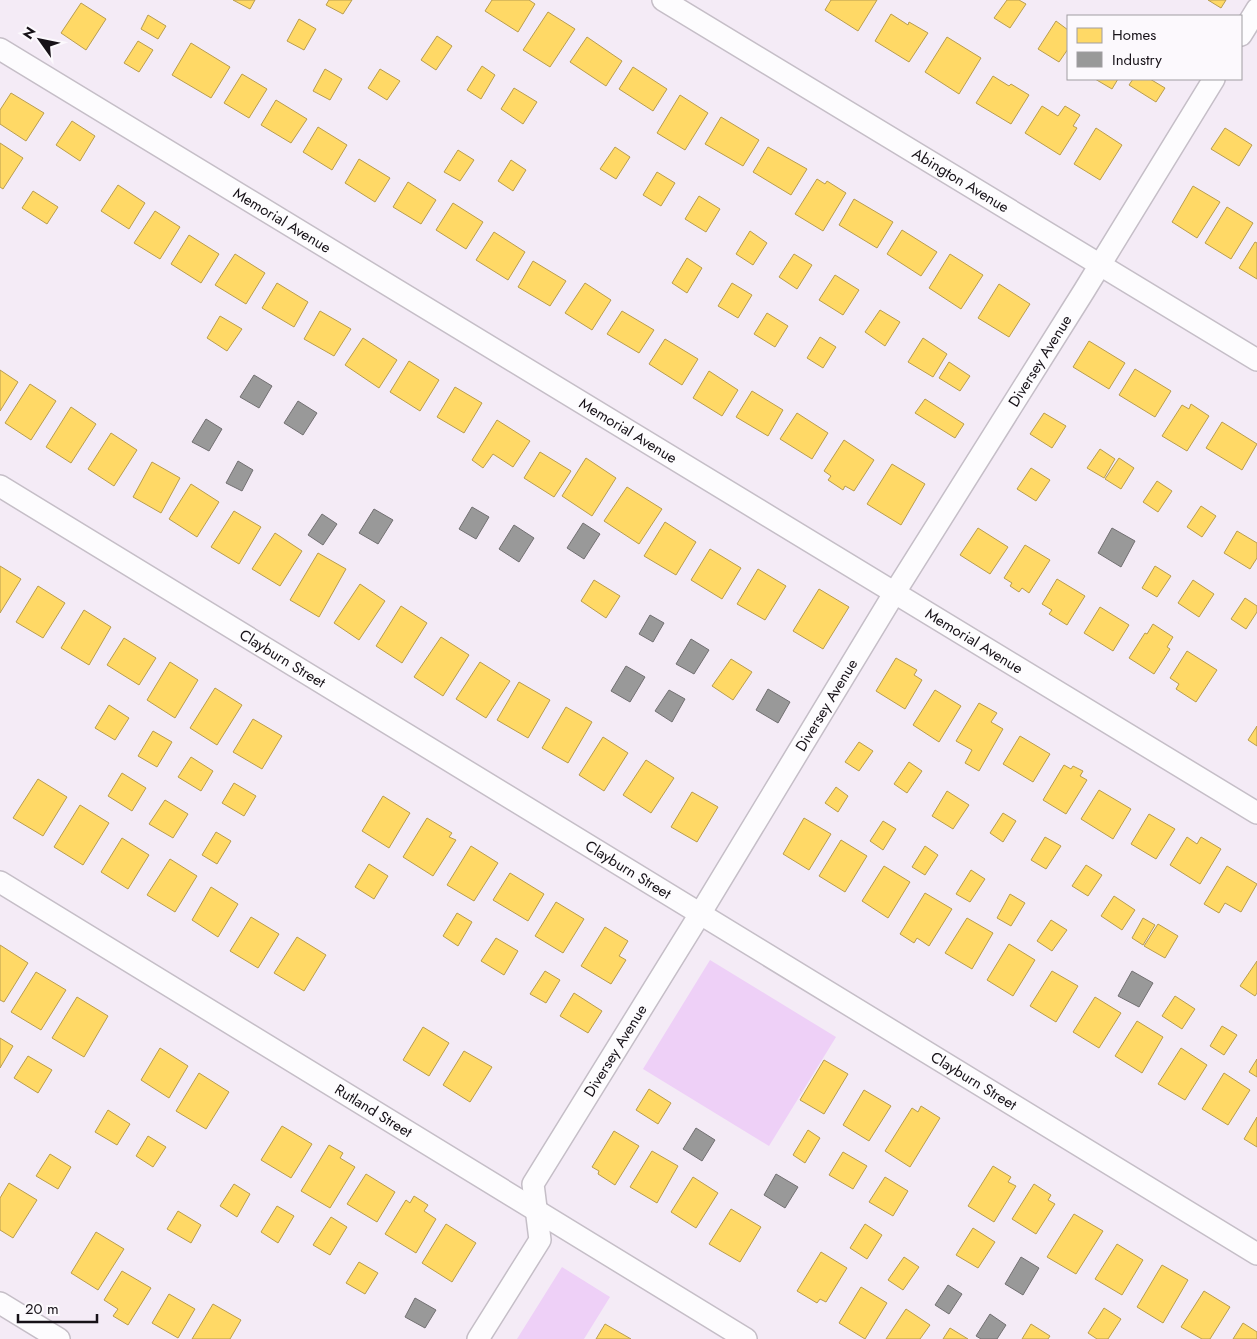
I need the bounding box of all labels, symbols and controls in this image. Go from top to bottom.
north arrow [15,15,65,65]
legend [1067,15,1242,80]
text: N [18,23,41,43]
text: Homes [1112,24,1156,46]
text: Industry [1112,49,1162,71]
street label: Abington Avenue [908,142,1014,218]
street label: Memorial Avenue [229,182,335,259]
street label: Diversey Avenue [1003,310,1077,411]
street label: Memorial Avenue [575,393,681,469]
street label: Memorial Avenue [921,603,1027,679]
street label: Clayburn Street [235,624,330,694]
street label: Diversey Avenue [790,654,863,756]
street label: Clayburn Street [581,835,676,905]
street label: Diversey Avenue [579,1000,653,1101]
street label: Clayburn Street [926,1046,1021,1116]
street label: Rutland Street [330,1079,417,1143]
scale bar [18,1292,96,1324]
text: 20 m [25,1298,59,1320]

